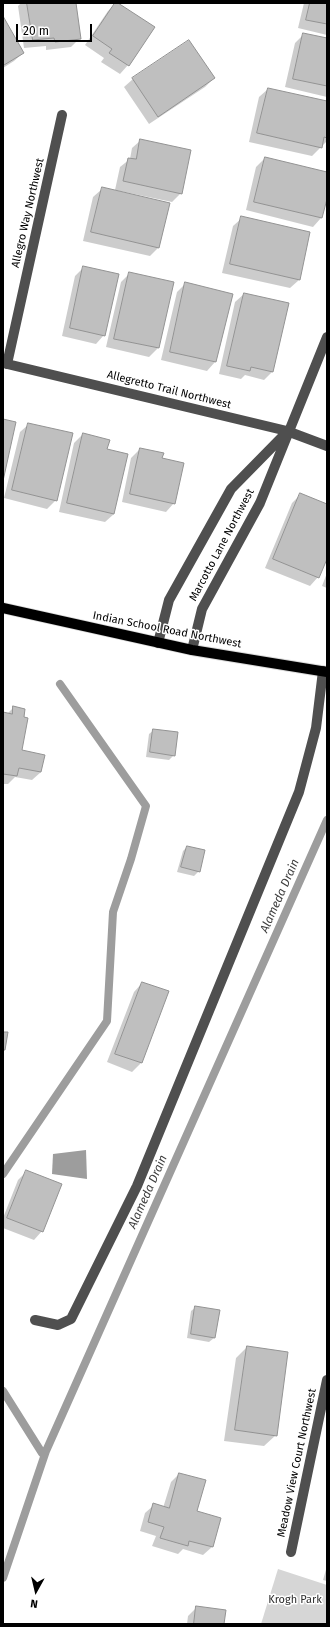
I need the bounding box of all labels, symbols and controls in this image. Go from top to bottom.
scale bar [18,16,94,42]
text: 20 m [23,24,49,38]
street label: Allegro Way Northwest [9,157,47,269]
street label: Allegretto Trail Northwest [106,368,232,412]
street label: Marcotto Lane Northwest [187,487,257,603]
street label: Indian School Road Northwest [91,609,243,651]
water label: Alameda Drain [257,857,303,935]
water label: Alameda Drain [125,1153,171,1231]
street label: Meadow View Court Northwest [275,1387,319,1539]
north arrow [16,1571,56,1611]
park label: Krogh Park [268,1593,322,1607]
text: N [30,1596,39,1610]

